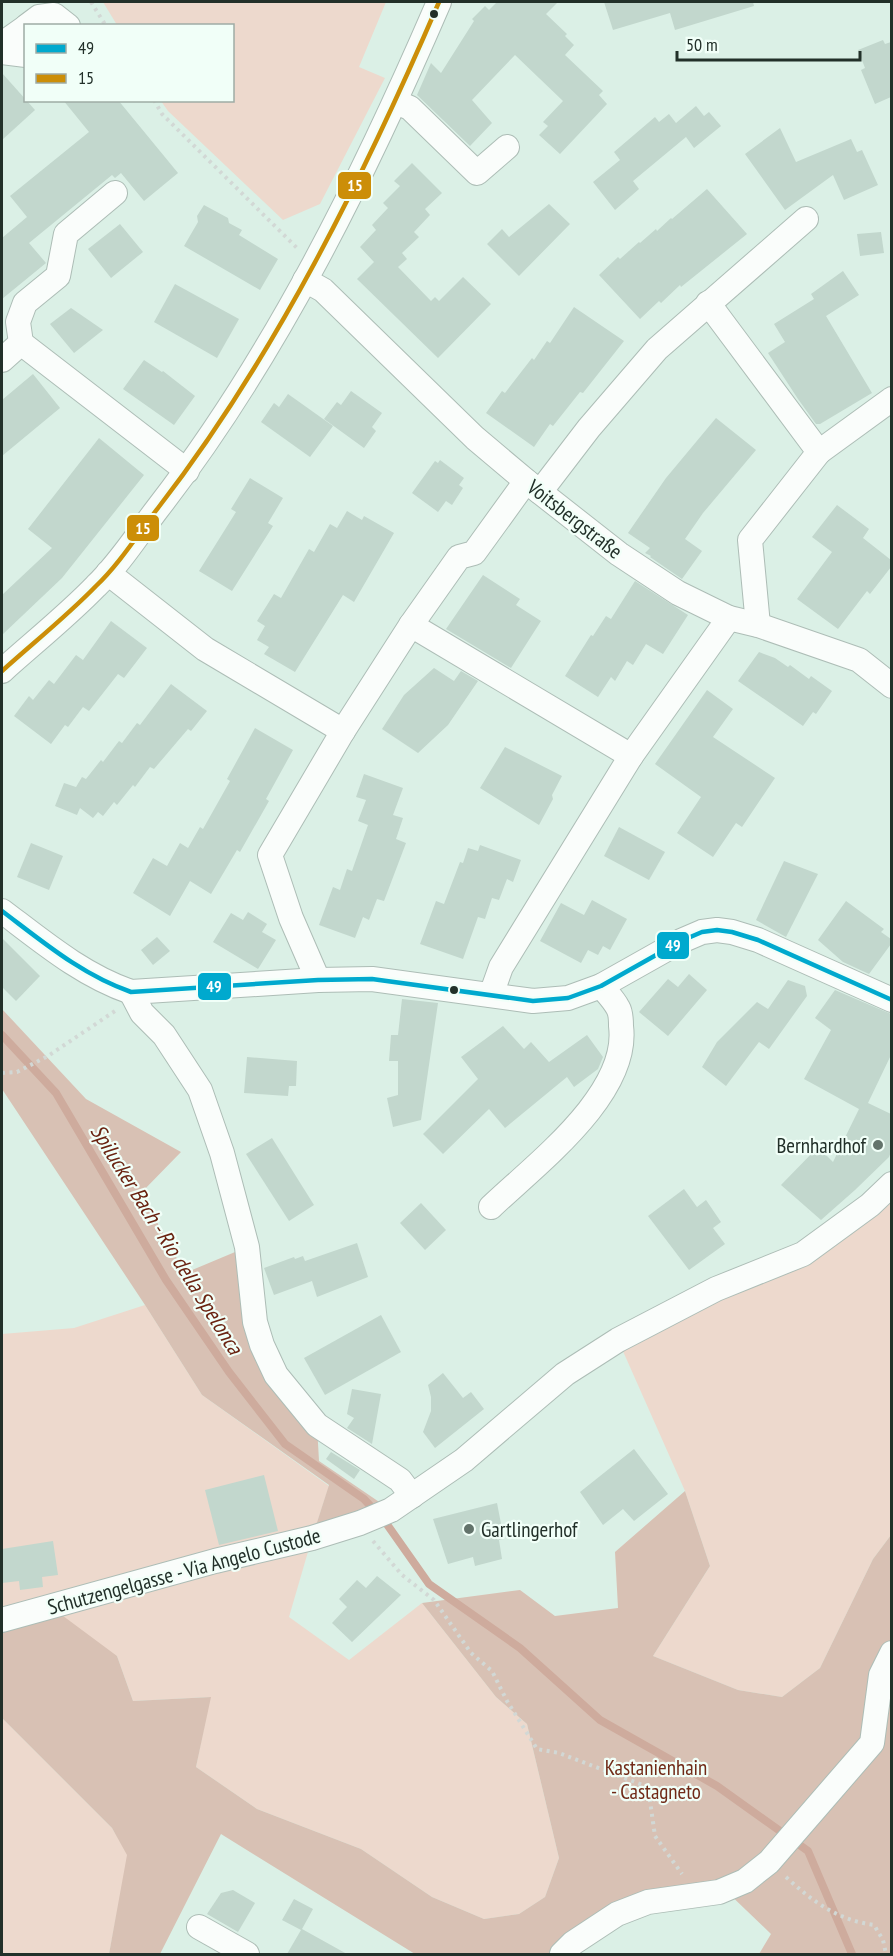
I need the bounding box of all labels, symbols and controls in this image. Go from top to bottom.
unlabelled marker [428,8,440,20]
legend [24,24,234,102]
scale bar [677,24,860,62]
text: 50 m [686,33,718,56]
text: 49 [78,36,94,59]
text: 15 [78,66,94,89]
line badge: 15 [337,171,372,200]
text: 15 [347,175,363,195]
street label: Voitsbergstraße [521,473,628,565]
line badge: 15 [126,514,160,542]
text: 15 [135,518,151,538]
line badge: 49 [656,931,690,960]
text: 49 [665,935,681,955]
line badge: 49 [197,972,232,1001]
text: 49 [206,976,222,996]
unlabelled marker [448,984,460,996]
water label: Spilucker Bach - Rio della Spelonca [85,1119,250,1360]
place label: Bernhardhof [776,1132,867,1159]
marker: Bernhardhof [871,1138,885,1152]
place label: Gartlingerhof [481,1516,578,1543]
street label: Schutzengelgasse - Via Angelo Custode [45,1522,323,1620]
marker: Gartlingerhof [462,1522,476,1536]
park label: Kastanienhain - Castagneto [605,1754,707,1805]

